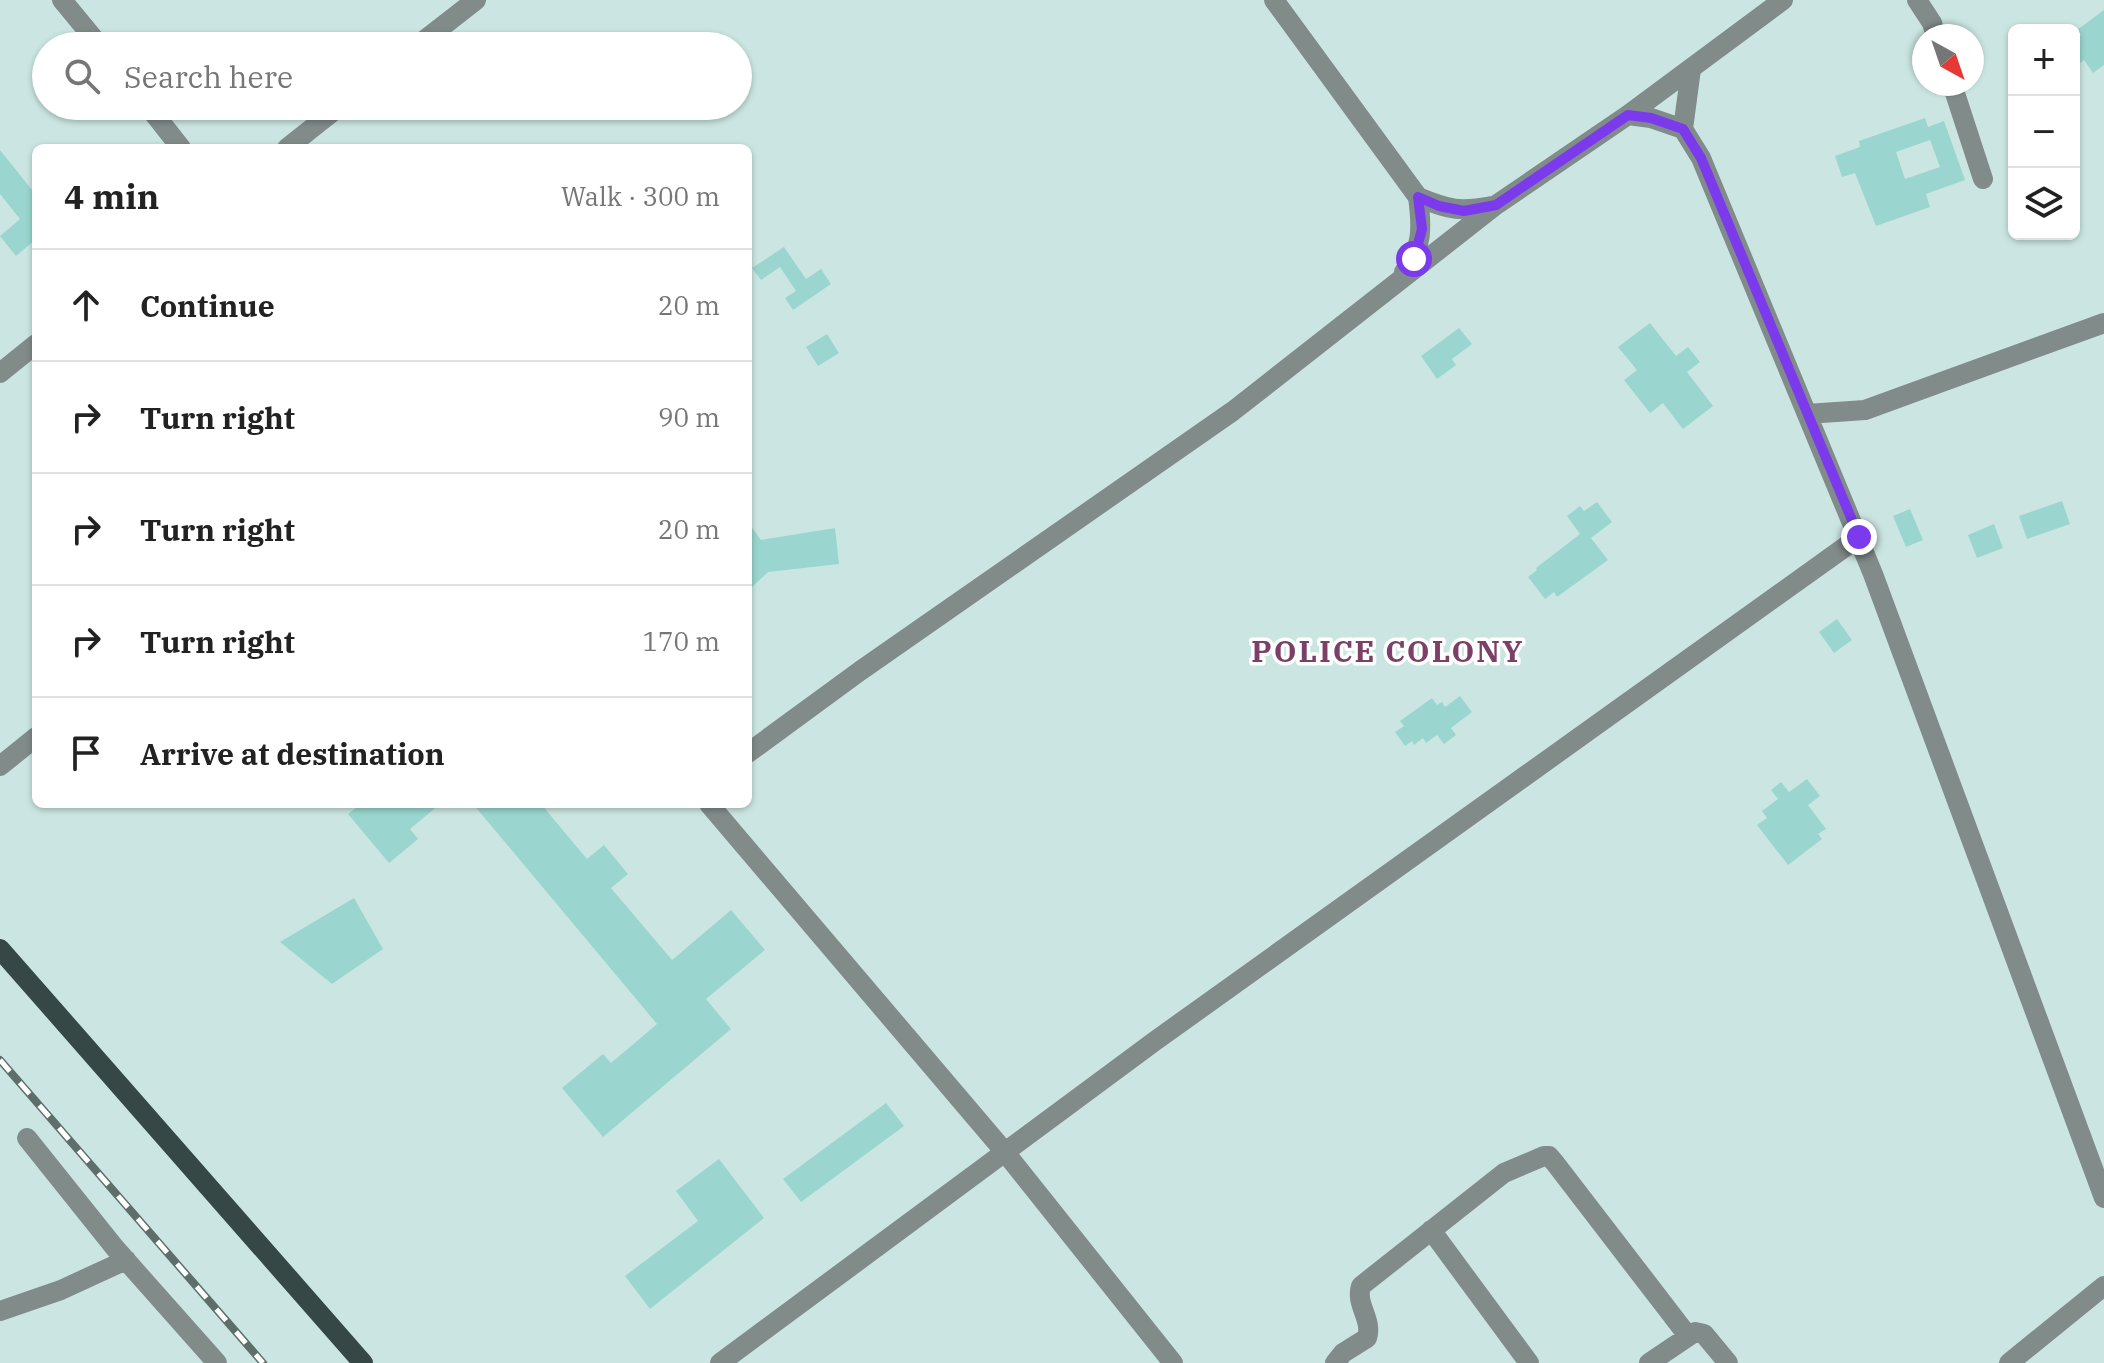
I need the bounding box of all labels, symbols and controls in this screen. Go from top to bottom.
north arrow [1912,24,1984,96]
map controls [2008,24,2080,240]
button: + [2008,24,2080,96]
search box [32,32,752,120]
icon: search [60,54,104,98]
text: Search here [124,57,293,96]
button: − [2008,96,2080,168]
button: layers [2008,168,2080,240]
text: 4 min [64,174,159,218]
text: Walk · 300 m [561,179,720,213]
route start [1396,241,1432,277]
icon: ahead [64,283,108,327]
text: Continue [140,286,275,325]
text: 20 m [658,288,720,322]
icon: right [64,395,108,439]
text: Turn right [140,398,295,437]
text: 90 m [658,400,720,434]
icon: right [64,507,108,551]
text: Turn right [140,510,295,549]
text: 20 m [658,512,720,546]
route end [1841,519,1877,555]
icon: right [64,619,108,663]
text: Turn right [140,622,295,661]
text: 170 m [642,624,720,658]
district label: POLICE COLONY [1251,631,1525,670]
icon: arrive [64,731,108,775]
text: Arrive at destination [140,734,445,773]

